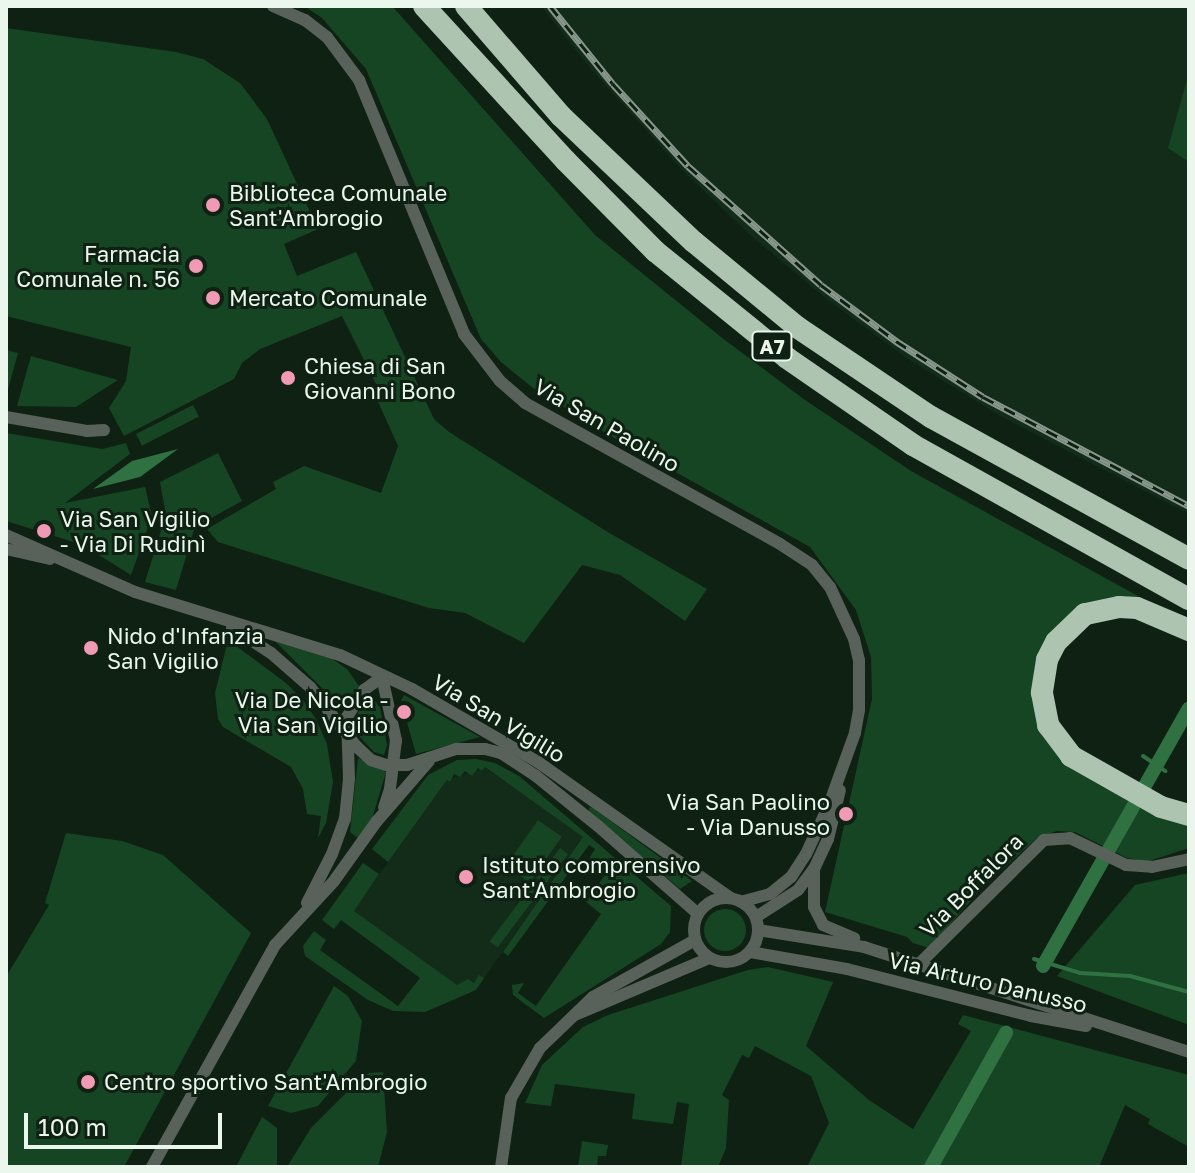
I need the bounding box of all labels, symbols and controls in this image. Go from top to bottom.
place label: Biblioteca Comunale Sant'Ambrogio [229,179,447,230]
marker: Biblioteca Comunale Sant'Ambrogio [204,196,222,214]
place label: Farmacia Comunale n. 56 [16,240,180,292]
marker: Farmacia Comunale n. 56 [187,257,205,275]
place label: Mercato Comunale [229,285,427,311]
marker: Mercato Comunale [204,289,222,307]
road number: A7 [750,330,794,362]
place label: Chiesa di San Giovanni Bono [304,352,455,404]
marker: Chiesa di San Giovanni Bono [279,369,297,387]
street label: Via San Paolino [530,373,684,477]
place label: Via San Vigilio - Via Di Rudinì [60,505,210,556]
marker: Via San Vigilio - Via Di Rudinì [35,522,53,540]
place label: Nido d'Infanzia San Vigilio [107,622,264,674]
marker: Nido d'Infanzia San Vigilio [82,639,100,657]
street label: Via San Vigilio [428,668,570,768]
place label: Via De Nicola - Via San Vigilio [235,686,388,738]
marker: Via De Nicola - Via San Vigilio [395,703,413,721]
place label: Via San Paolino - Via Danusso [666,788,830,840]
marker: Via San Paolino - Via Danusso [837,805,855,823]
street label: Via Boffalora [914,828,1028,942]
place label: Istituto comprensivo Sant'Ambrogio [482,851,700,902]
marker: Istituto comprensivo Sant'Ambrogio [457,868,475,886]
street label: Via Arturo Danusso [886,946,1090,1018]
place label: Centro sportivo Sant'Ambrogio [104,1069,427,1095]
marker: Centro sportivo Sant'Ambrogio [79,1073,97,1091]
scale bar [28,1097,226,1147]
text: 100 m [38,1112,107,1141]

